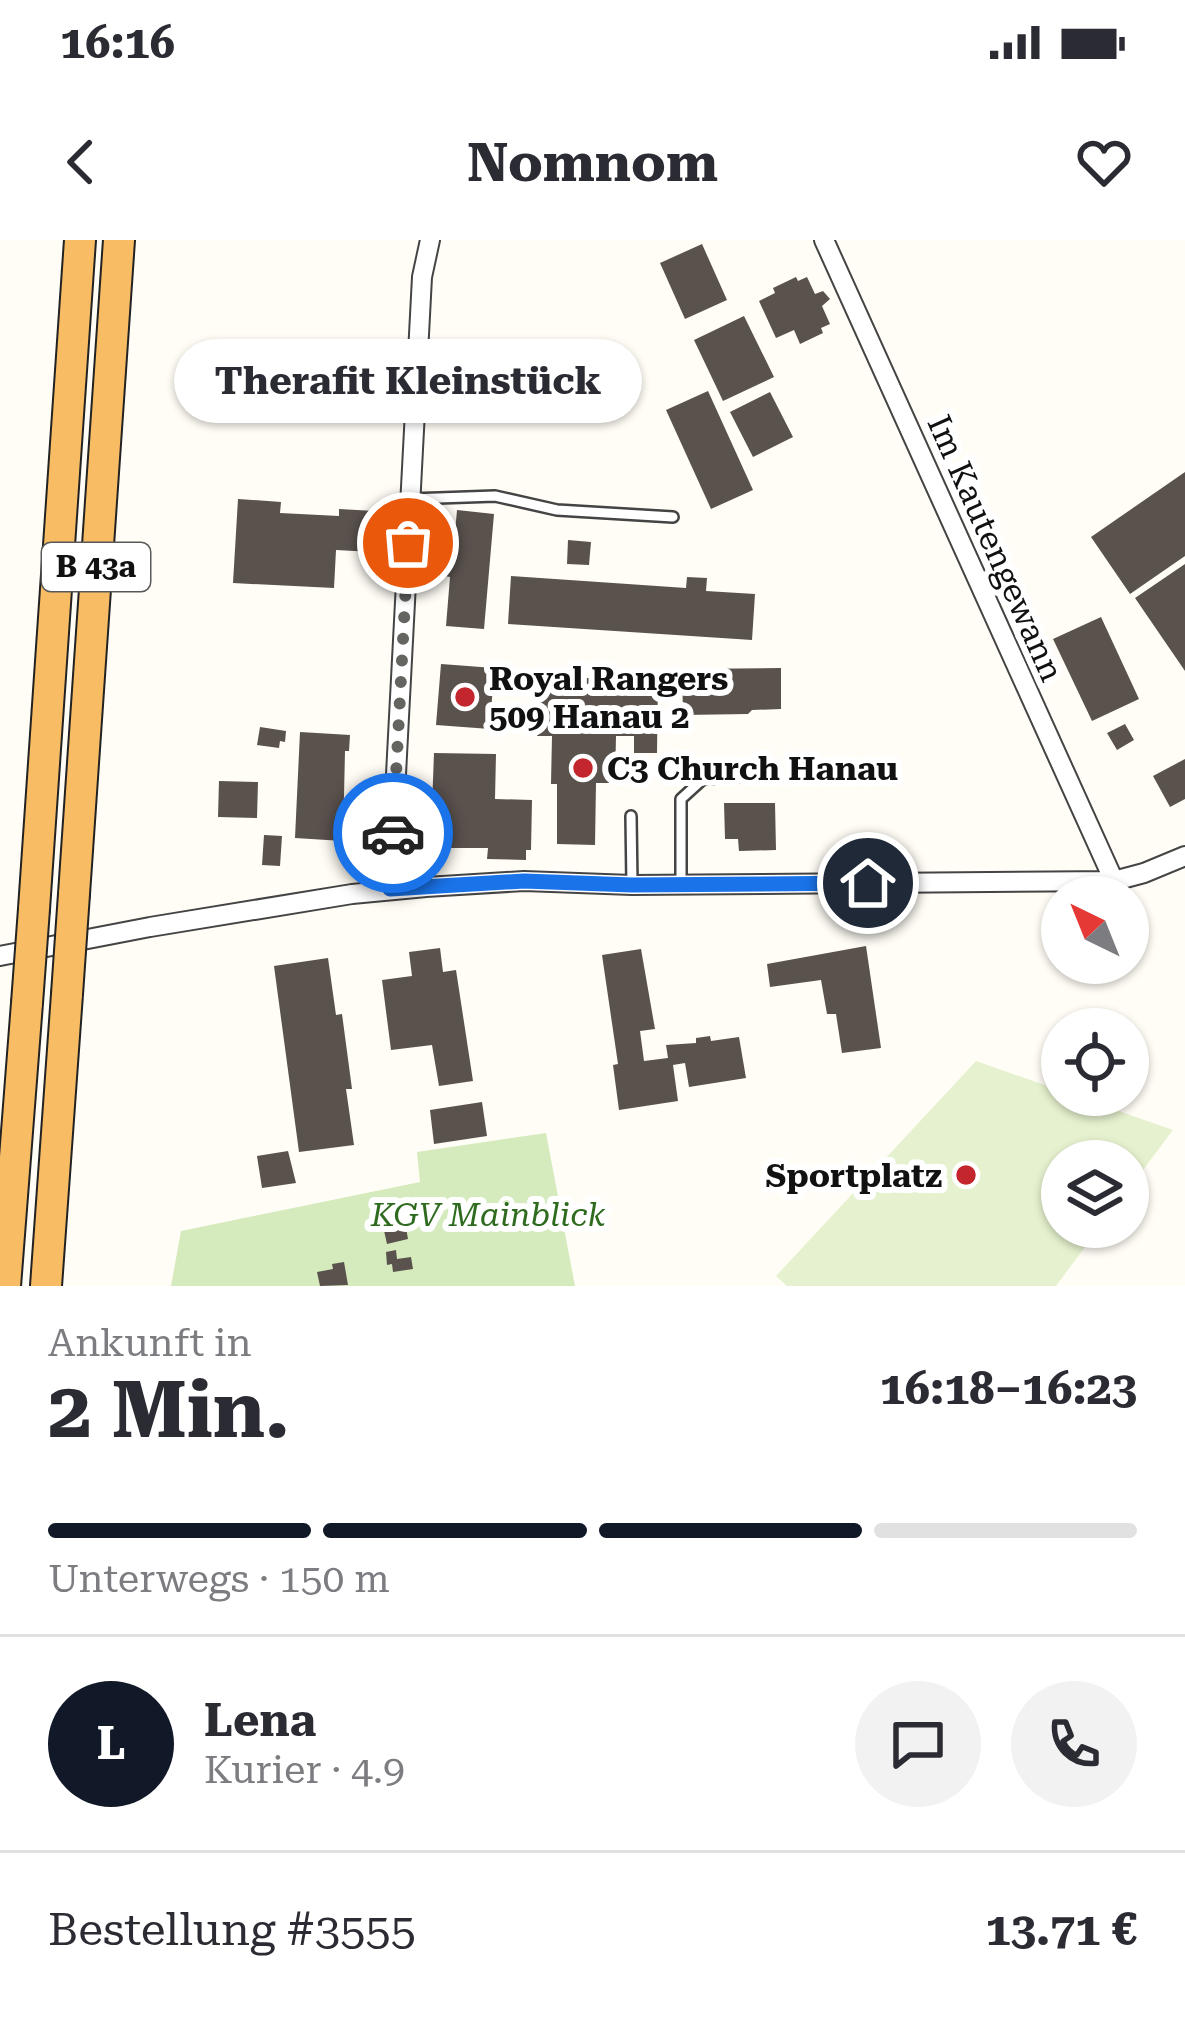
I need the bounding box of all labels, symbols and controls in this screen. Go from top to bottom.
text: 16:16 [60,16,175,69]
icon: back [48,129,114,195]
icon: heart [1071,129,1137,195]
text: Nomnom [467,131,718,194]
callout: Therafit Kleinstück [174,339,642,423]
text: Therafit Kleinstück [214,358,602,404]
street label: Im Kautengewann [919,409,1072,687]
pin [357,492,459,594]
icon: bag [375,510,441,576]
road number: B 43a [42,543,150,591]
place label: Royal Rangers 509 Hanau 2 [489,659,728,736]
marker: Royal Rangers 509 Hanau 2 [452,684,478,710]
place label: C3 Church Hanau [607,749,898,788]
marker: C3 Church Hanau [570,755,596,781]
courier [333,773,453,893]
icon: car [360,800,426,866]
pin [817,832,919,934]
icon: home [835,850,901,916]
north arrow [1041,876,1149,984]
map controls [1041,876,1149,1248]
button: locate [1041,1008,1149,1116]
button: layers [1041,1140,1149,1248]
place label: Sportplatz [766,1156,942,1195]
marker: Sportplatz [953,1162,979,1188]
park label: KGV Mainblick [370,1195,605,1234]
text: Ankunft in [48,1320,252,1366]
text: 16:18–16:23 [880,1362,1137,1415]
text: 2 Min. [48,1365,290,1456]
text: Unterwegs · 150 m [48,1556,390,1602]
button: chat [855,1681,981,1807]
button: phone [1011,1681,1137,1807]
text: Lena [204,1694,316,1747]
text: L [97,1717,125,1770]
text: Kurier · 4.9 [204,1747,405,1793]
text: Bestellung #3555 [48,1903,416,1956]
text: 13.71 € [985,1903,1137,1956]

